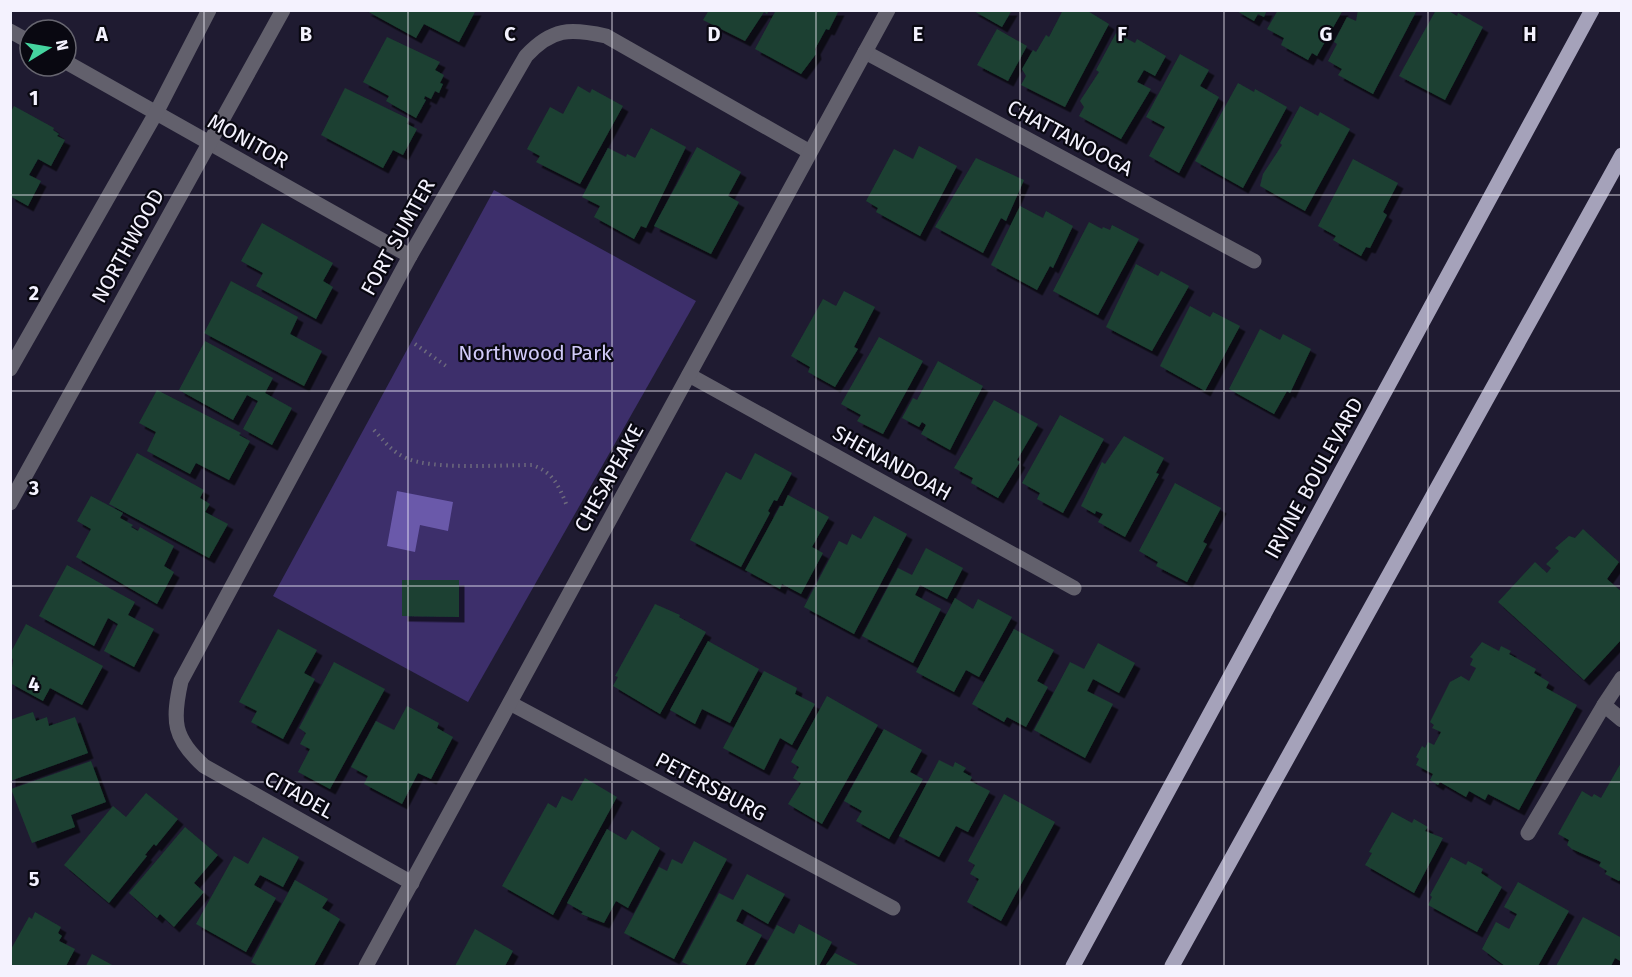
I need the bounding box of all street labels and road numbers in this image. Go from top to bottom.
street label: CHATTANOOGA [1003,94,1137,182]
street label: MONITOR [203,108,293,174]
street label: FORT SUMTER [355,174,441,300]
street label: NORTHWOOD [86,184,170,308]
street label: IRVINE BOULEVARD [1259,393,1369,563]
street label: CHESAPEAKE [569,419,649,537]
street label: SHENANDOAH [828,420,956,506]
street label: PETERSBURG [651,747,771,827]
street label: CITADEL [260,765,339,825]

